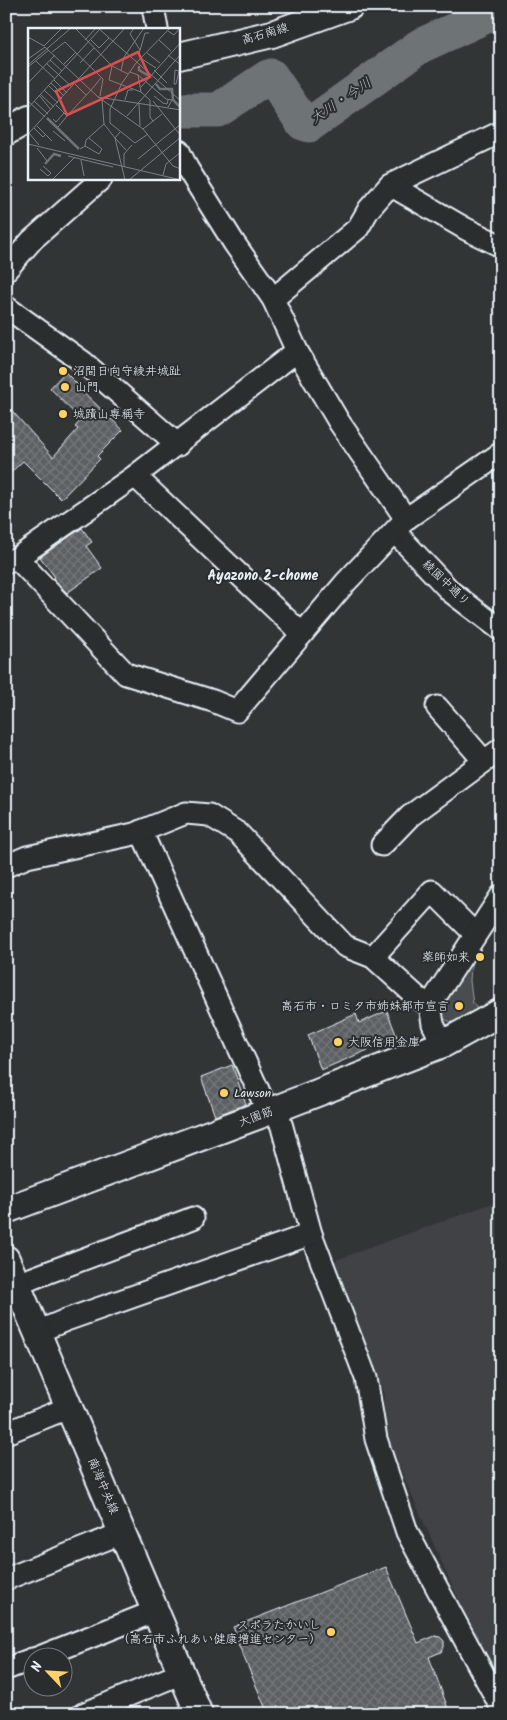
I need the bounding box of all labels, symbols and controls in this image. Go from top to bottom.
street label: 高石南線 [239,18,291,50]
inset map [28,28,180,180]
water label: 大川・今川 [306,72,376,130]
place label: 沼間日向守綾井城趾 [73,362,181,381]
marker: 沼間日向守綾井城趾 [57,365,69,377]
place label: 山門 [75,378,99,397]
marker: 山門 [59,381,71,393]
place label: 城蹟山専稱寺 [73,405,145,424]
marker: 城蹟山専稱寺 [57,408,69,420]
street label: 綾園中通り [418,555,474,611]
district label: Ayazono 2-chome [208,565,319,587]
place label: 薬師如来 [422,948,470,967]
marker: 薬師如来 [474,951,486,963]
place label: 高石市・ロミタ市姉妹都市宣言 [281,997,449,1016]
marker: 高石市・ロミタ市姉妹都市宣言 [453,1000,465,1012]
place label: 大阪信用金庫 [348,1033,420,1052]
marker: 大阪信用金庫 [332,1036,344,1048]
place label: Lawson [234,1084,271,1103]
marker: Lawson [218,1087,230,1099]
street label: 大園筋 [236,1102,276,1132]
street label: 南海中央線 [83,1455,123,1517]
place label: スポラたかいし （高石市ふれあい健康増進センター） [117,1616,321,1649]
marker: スポラたかいし （高石市ふれあい健康増進センター） [325,1626,337,1638]
north arrow [22,1648,72,1698]
text: N [25,1658,49,1676]

